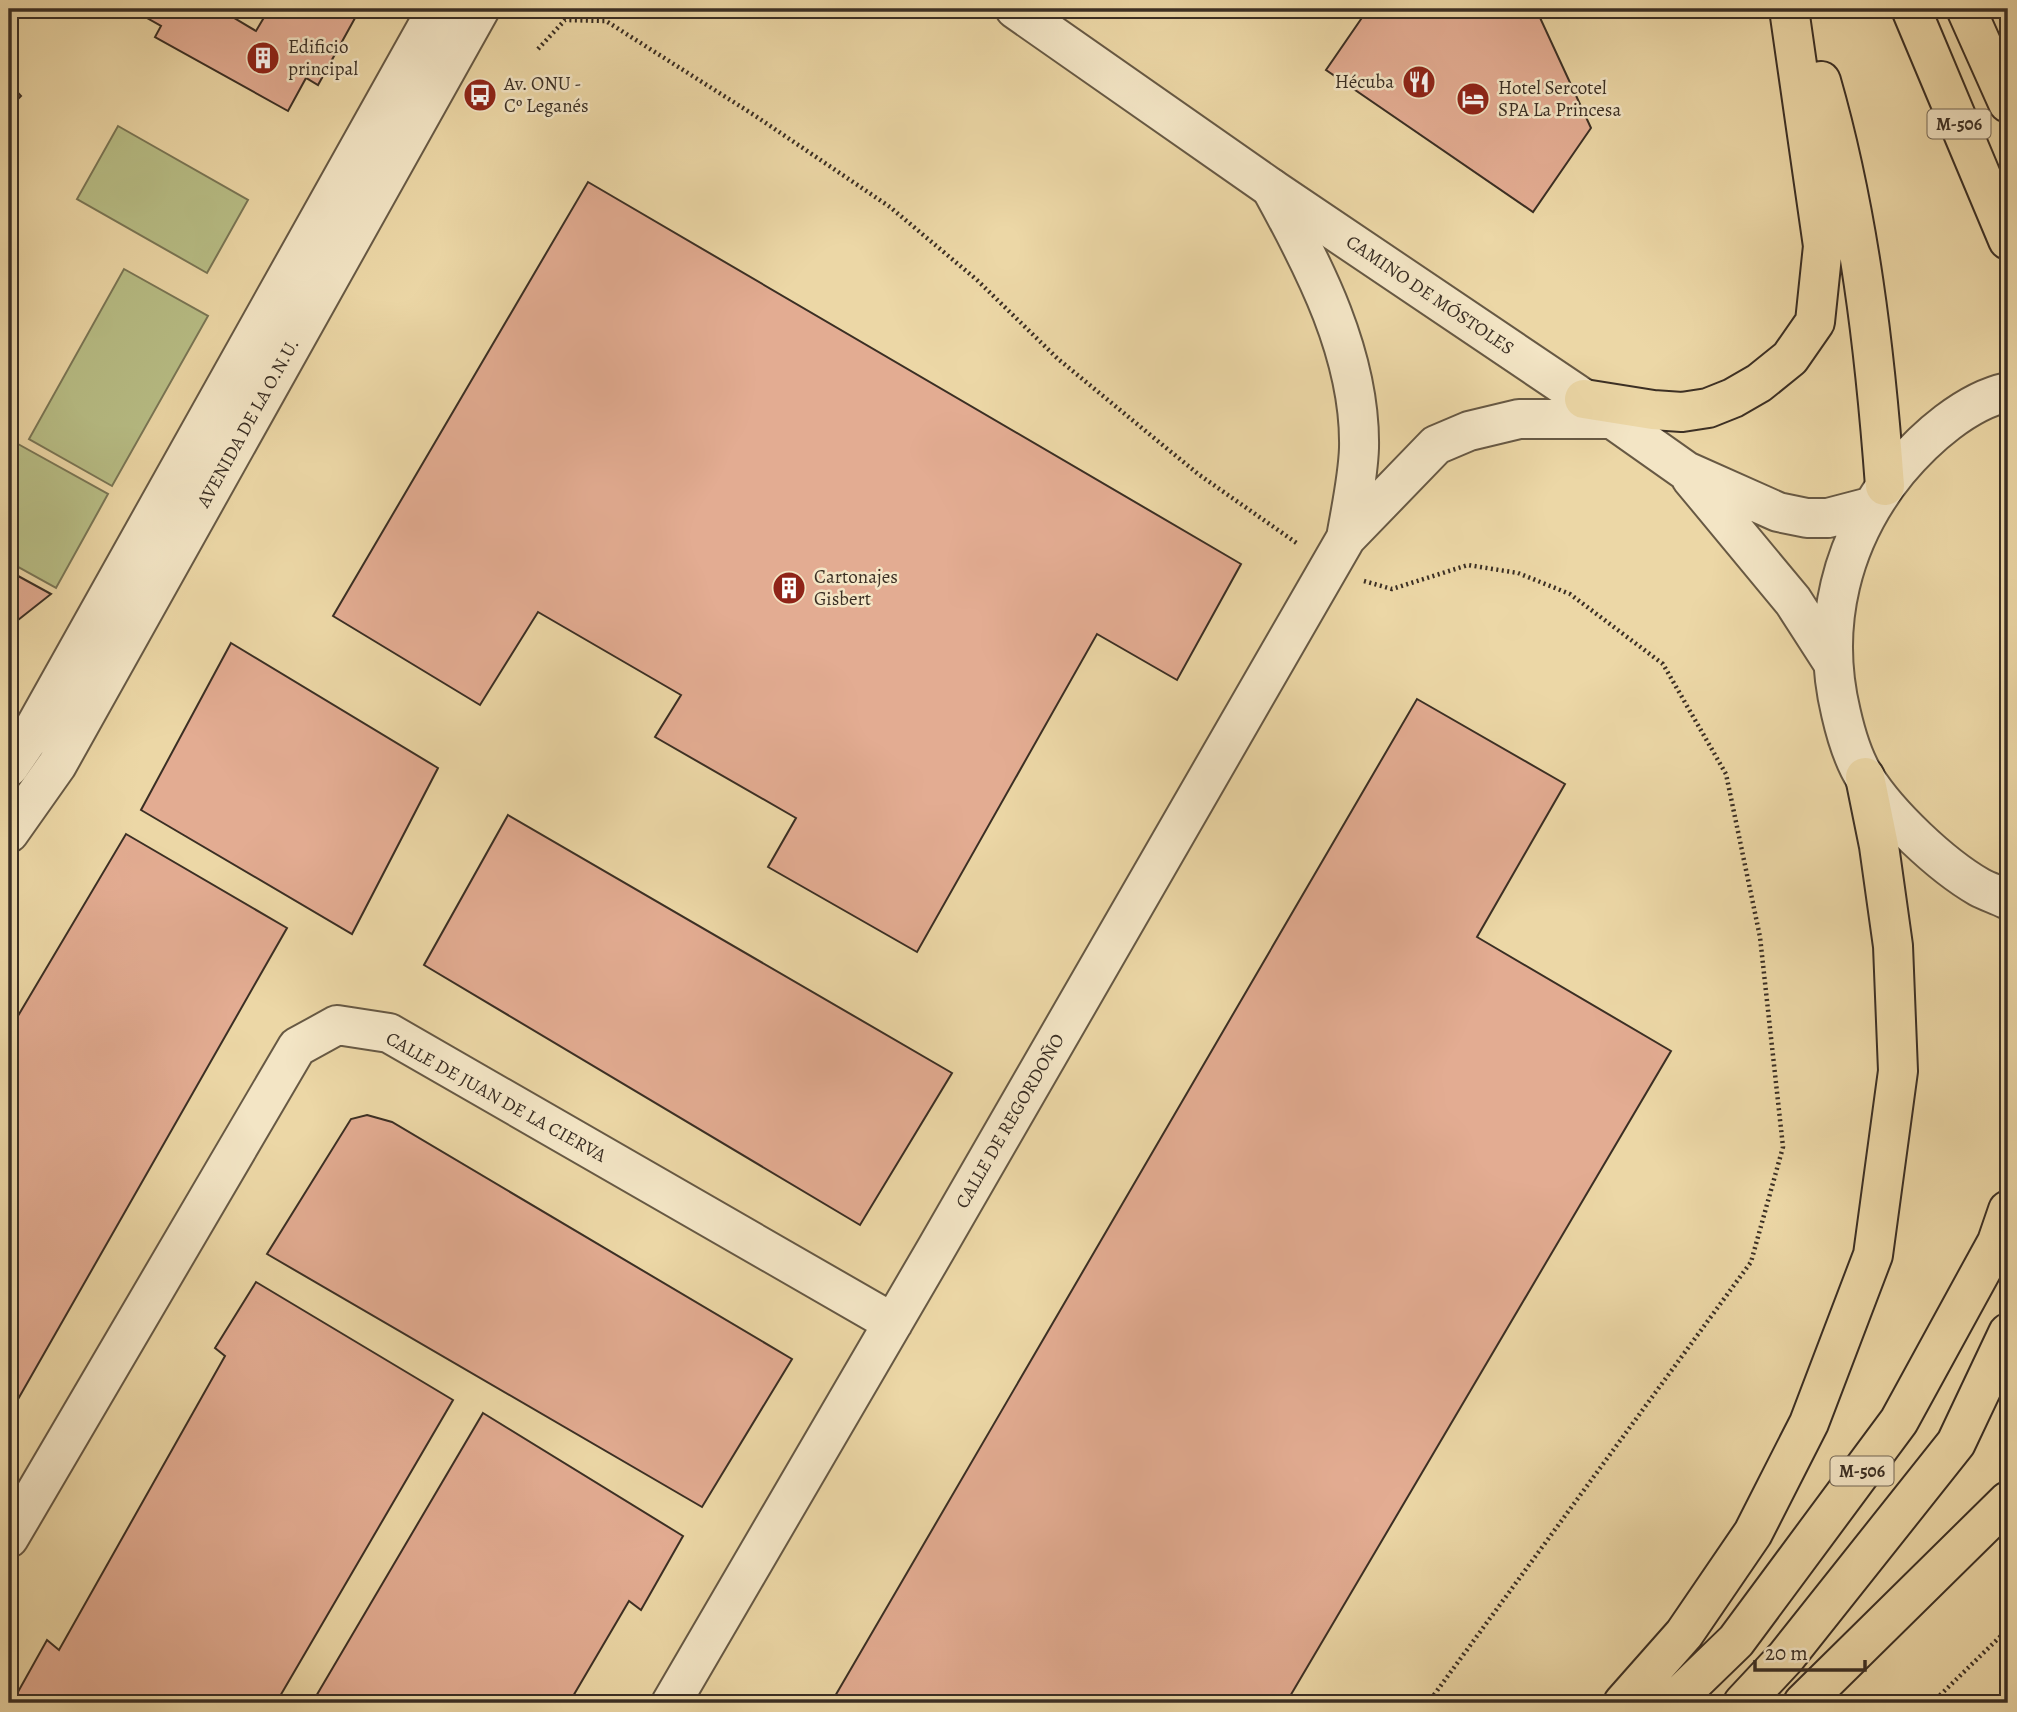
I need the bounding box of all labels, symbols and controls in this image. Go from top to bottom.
place label: Edificio principal [288,34,358,82]
building icon: Edificio principal [244,39,282,77]
restaurant icon: Hécuba [1400,63,1438,101]
place label: Hécuba [1335,69,1394,95]
place label: Av. ONU - Cº Leganés [503,71,589,119]
place label: Hotel Sercotel SPA La Princesa [1498,75,1621,123]
bus stop icon: Av. ONU - Cº Leganés [461,76,499,114]
hotel icon: Hotel Sercotel SPA La Princesa [1454,80,1492,118]
road number: M-506 [1927,110,1990,139]
street label: CAMINO DE MÓSTOLES [1341,229,1519,361]
street label: AVENIDA DE LA O.N.U. [190,334,305,513]
place label: Cartonajes Gisbert [814,564,898,612]
building icon: Cartonajes Gisbert [770,569,808,607]
street label: CALLE DE JUAN DE LA CIERVA [381,1025,612,1169]
street label: CALLE DE REGORDOÑO [949,1029,1071,1213]
road number: M-506 [1830,1456,1894,1486]
scale bar [1755,1628,1865,1672]
text: 20 m [1765,1639,1808,1667]

